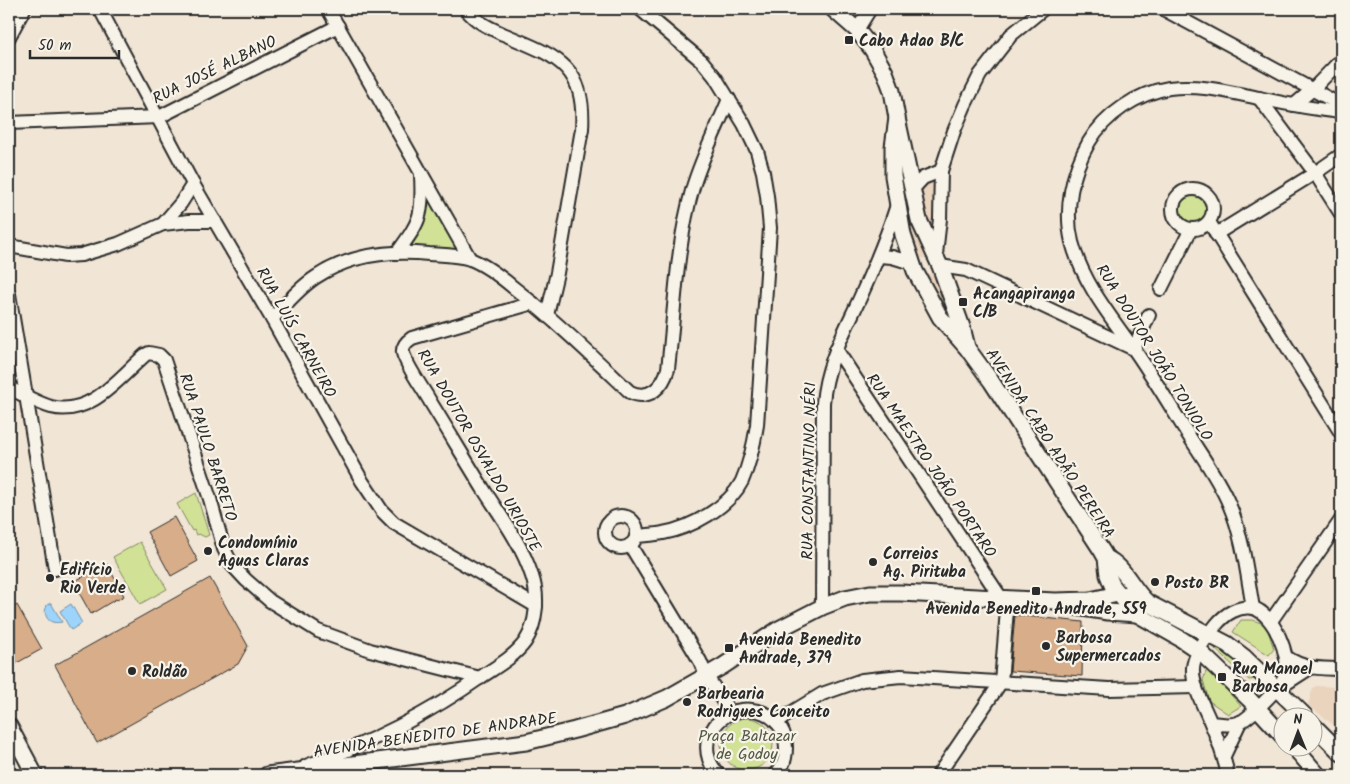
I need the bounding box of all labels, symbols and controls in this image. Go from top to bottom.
scale bar [30,28,119,60]
street label: RUA JOSÉ ALBANO [148,29,281,111]
place label: Cabo Adao B/C [859,29,964,54]
text: 50 m [38,34,72,58]
marker: Cabo Adao B/C [843,34,855,46]
street label: RUA DOUTOR JOÃO TONIOLO [1089,259,1219,446]
street label: RUA LUÍS CARNEIRO [249,263,342,403]
place label: Acangapiranga C/B [973,282,1075,325]
marker: Acangapiranga C/B [957,296,969,308]
street label: AVENIDA CABO ADÃO PEREIRA [979,344,1121,544]
street label: RUA DOUTOR OSVALDO URIOSTE [410,345,548,557]
street label: RUA MAESTRO JOÃO PORTARO [859,369,1002,563]
street label: RUA PAULO BARRETO [172,370,243,525]
street label: RUA CONSTANTINO NÉRI [795,382,824,560]
place label: Condomínio Aguas Claras [218,531,310,574]
place label: Correios Ag. Pirituba [883,542,966,585]
marker: Condomínio Aguas Claras [202,545,214,557]
marker: Correios Ag. Pirituba [867,556,879,568]
place label: Edifício Rio Verde [60,558,126,601]
place label: Posto BR [1165,571,1229,596]
marker: Edifício Rio Verde [44,572,56,584]
marker: Posto BR [1149,576,1161,588]
marker: Avenida Benedito Andrade, 559 [1030,585,1042,597]
place label: Avenida Benedito Andrade, 559 [925,597,1147,622]
place label: Barbosa Supermercados [1056,626,1161,669]
place label: Avenida Benedito Andrade, 379 [739,628,861,671]
marker: Barbosa Supermercados [1040,640,1052,652]
marker: Avenida Benedito Andrade, 379 [723,642,735,654]
place label: Rua Manoel Barbosa [1232,657,1313,700]
place label: Roldão [142,660,187,685]
marker: Roldão [126,665,138,677]
marker: Rua Manoel Barbosa [1216,671,1228,683]
place label: Barbearia Rodrigues Conceito [697,682,830,725]
marker: Barbearia Rodrigues Conceito [681,696,693,708]
street label: AVENIDA BENEDITO DE ANDRADE [312,706,559,765]
north arrow [1272,706,1322,756]
text: N [1293,709,1303,731]
park label: Praça Baltazar de Godoy [698,724,798,767]

